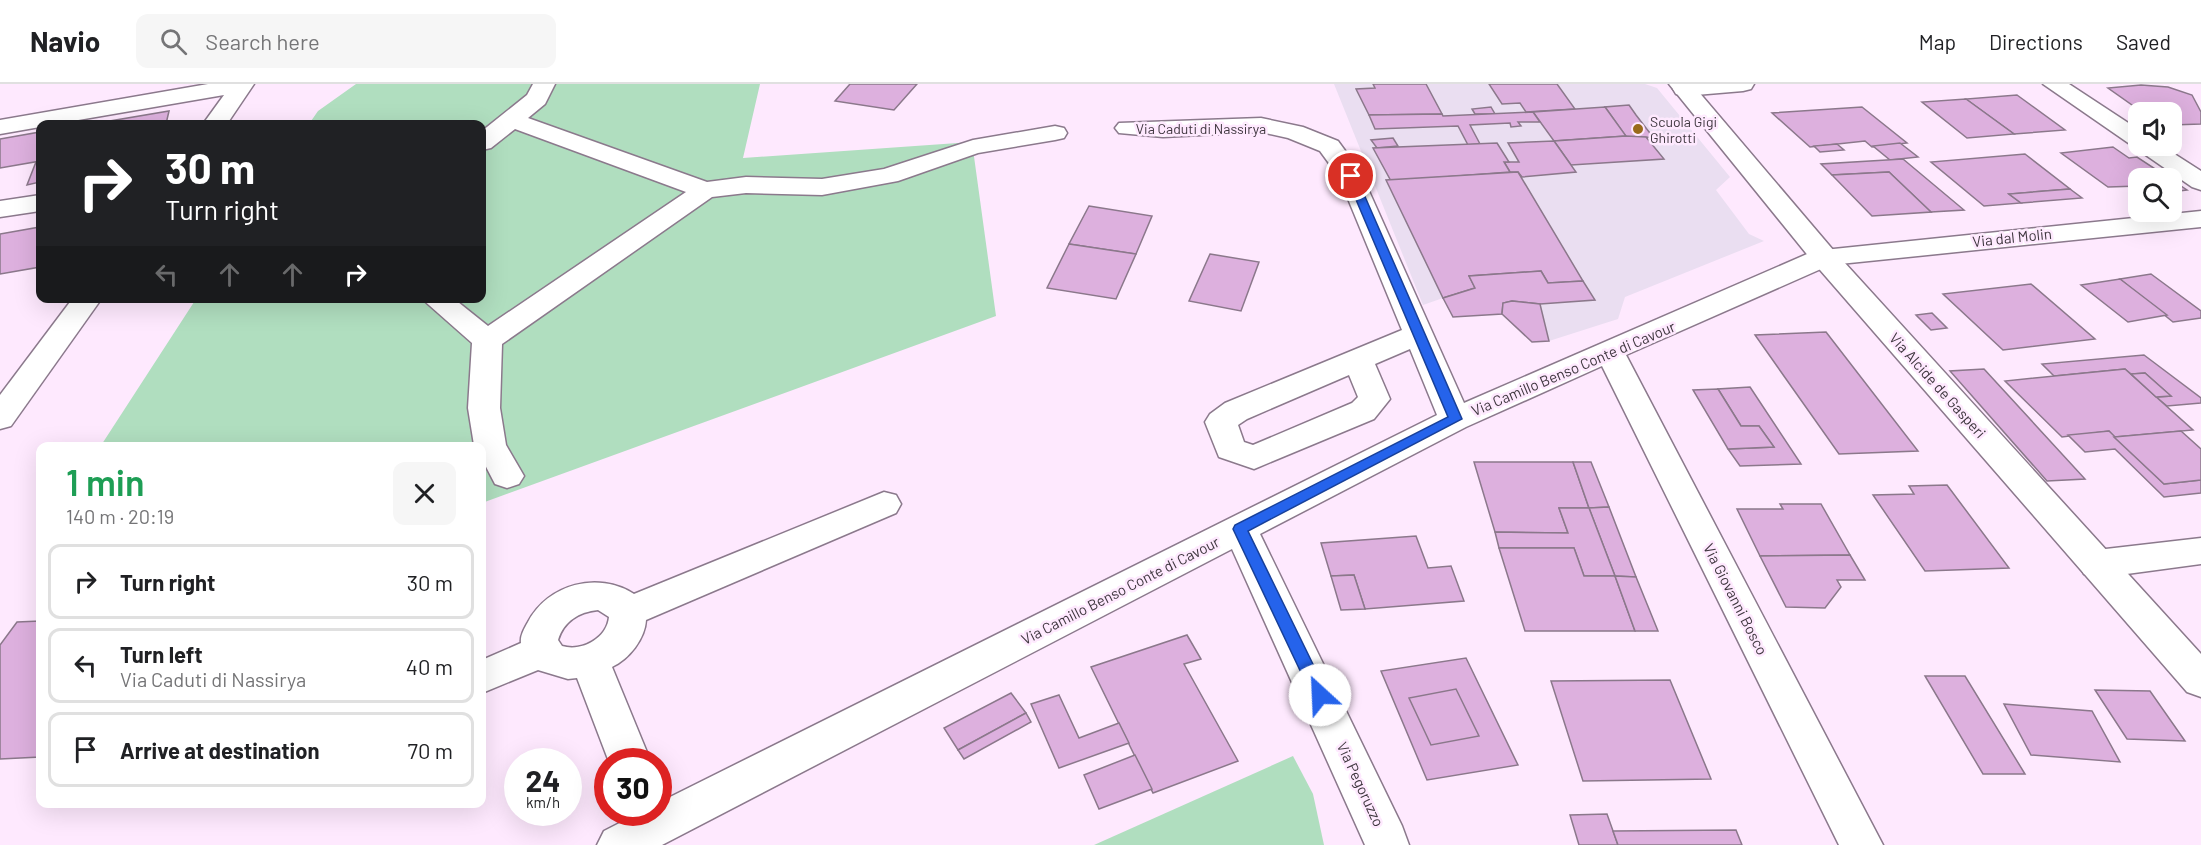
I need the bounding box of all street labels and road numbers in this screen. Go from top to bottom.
street label: Via Caduti di Nassirya [1136,120,1266,137]
street label: Via dal Molin [1971,224,2053,250]
street label: Via Camillo Benso Conte di Cavour [1468,317,1678,419]
street label: Via Alcide de Gasperi [1886,329,1990,441]
street label: Via Camillo Benso Conte di Cavour [1018,532,1223,648]
street label: Via Giovanni Bosco [1700,540,1772,658]
street label: Via Pegoruzzo [1334,739,1388,829]

